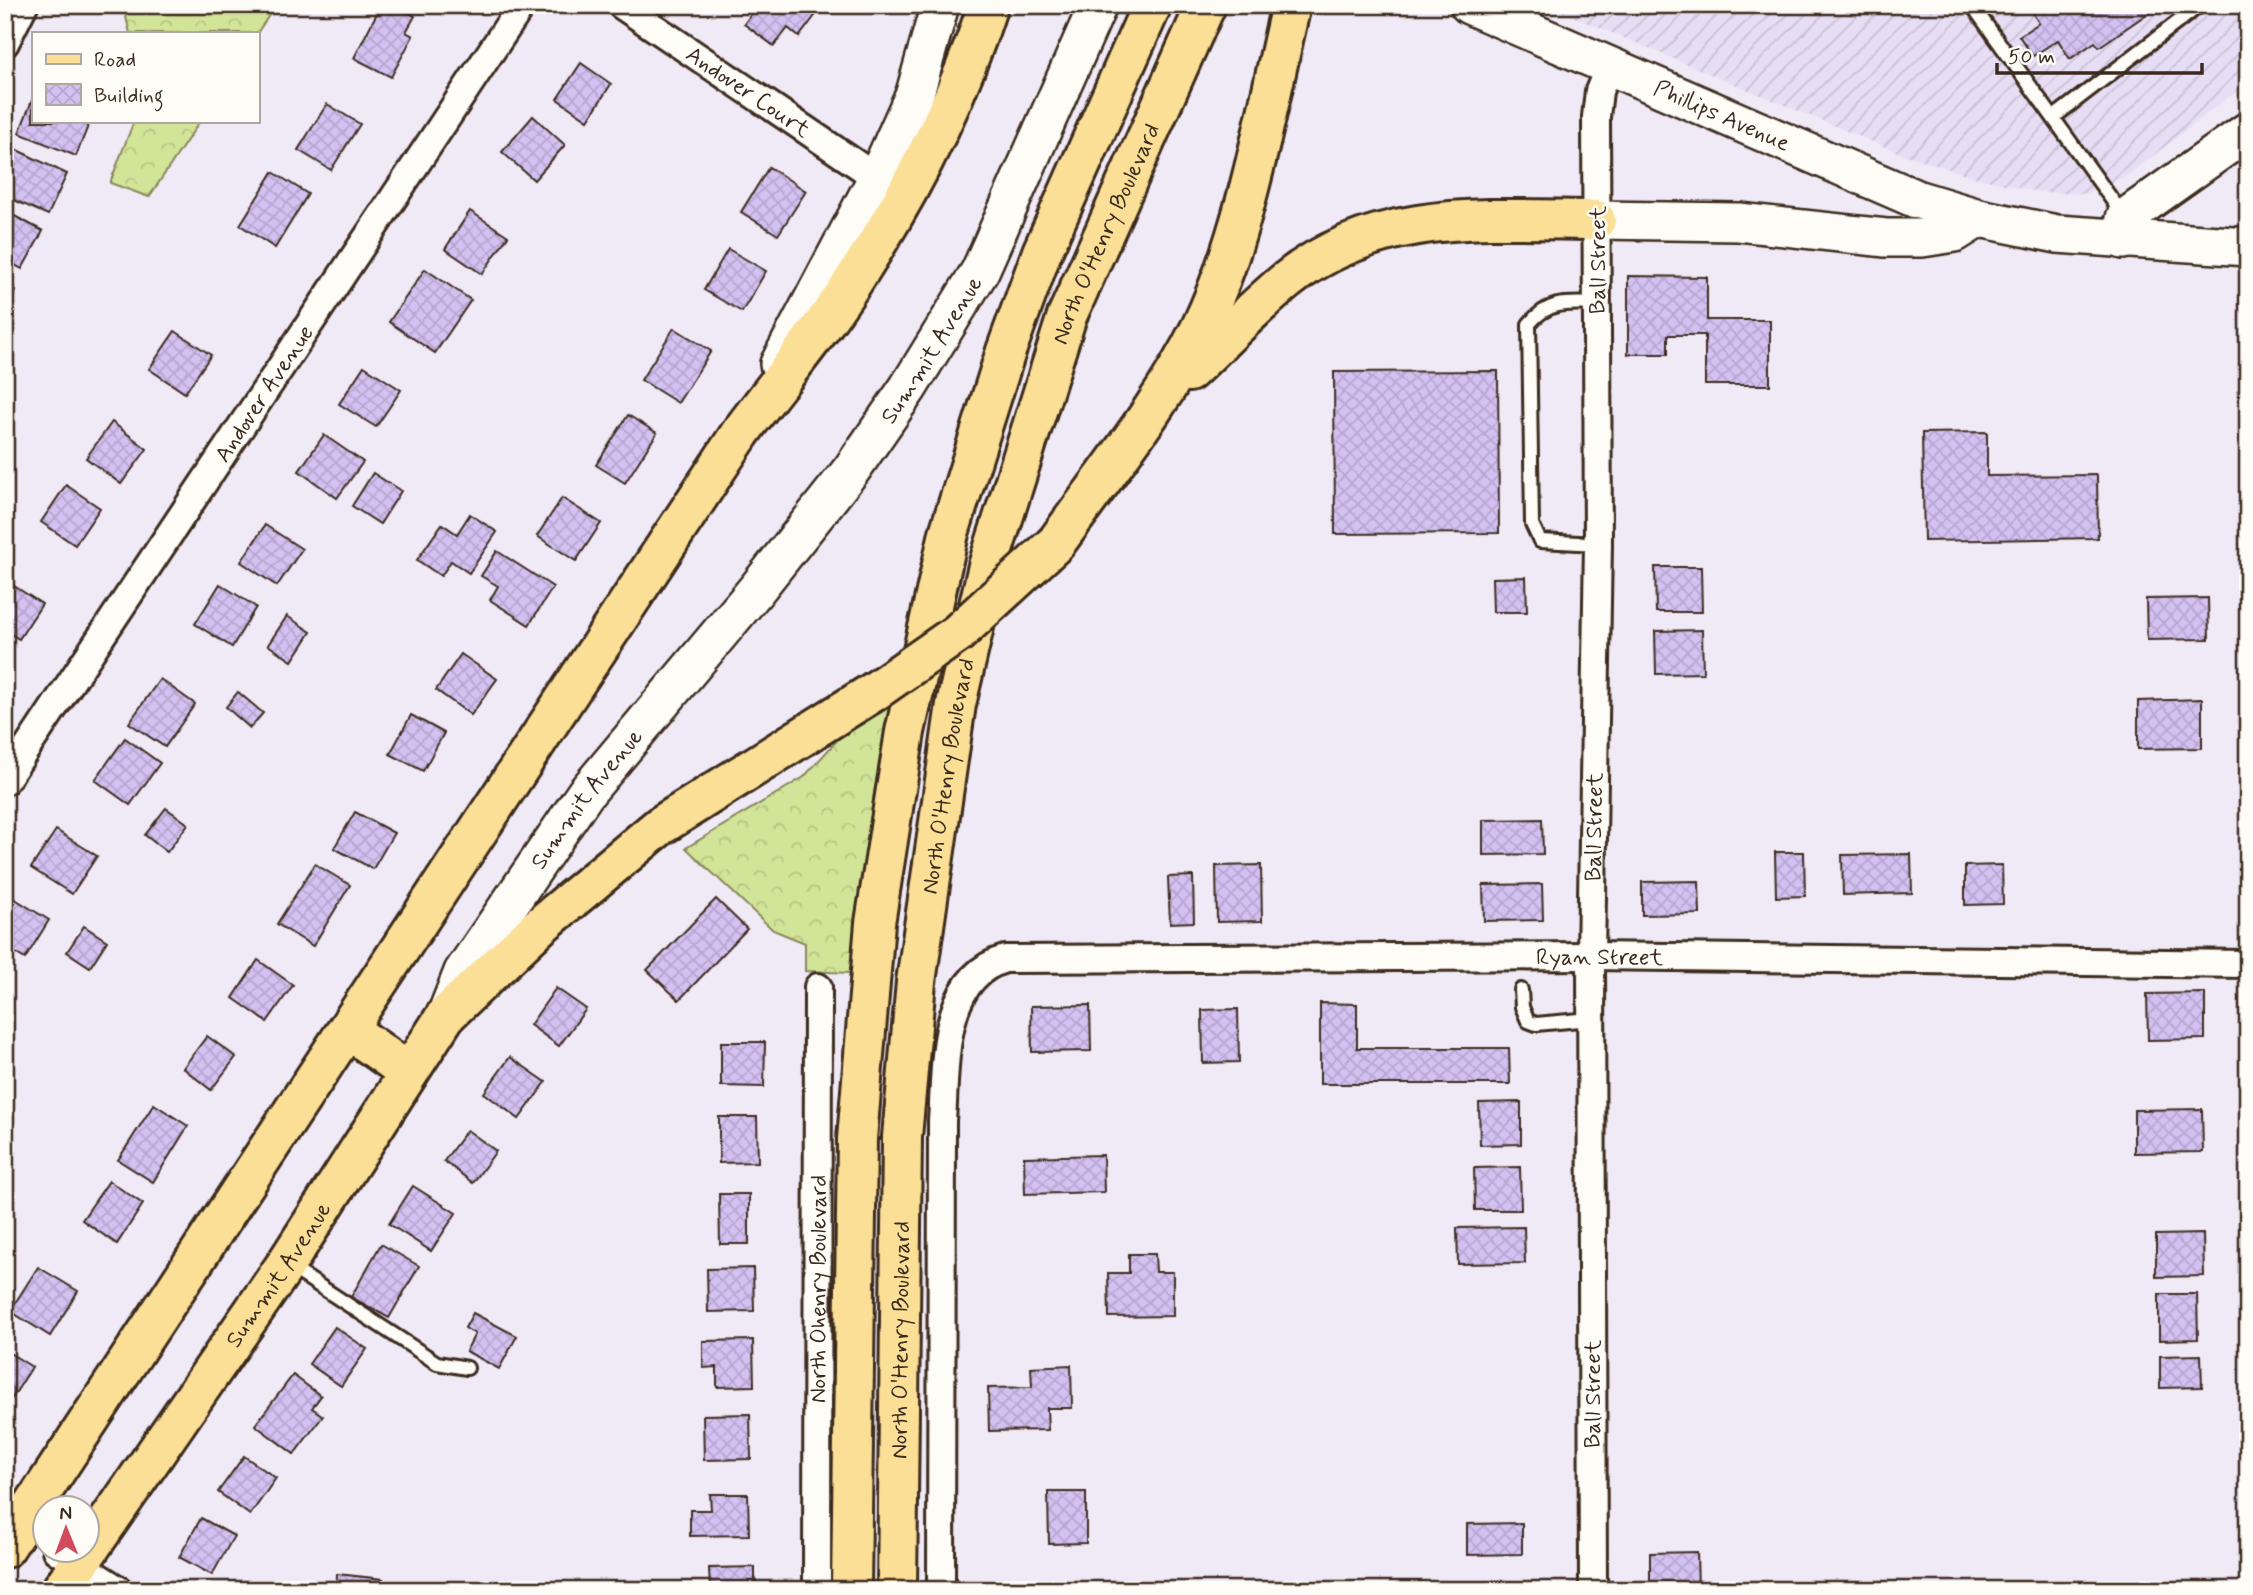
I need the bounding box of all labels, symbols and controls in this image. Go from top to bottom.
legend [32,32,259,122]
scale bar [1997,32,2202,76]
street label: Andover Court [679,40,816,146]
text: 50 m [2008,43,2055,71]
text: Road [94,46,136,74]
street label: Phillips Avenue [1649,74,1794,159]
text: Building [94,82,164,112]
street label: North O'Henry Boulevard [1046,119,1168,348]
street label: Ball Street [1584,205,1614,314]
street label: Summit Avenue [875,271,990,430]
street label: Andover Avenue [209,320,322,469]
street label: North O'Henry Boulevard [916,656,983,896]
street label: Summit Avenue [525,723,651,876]
street label: Ball Street [1579,772,1611,882]
street label: Ryan Street [1536,943,1664,974]
street label: North Ohenry Boulevard [804,1175,835,1403]
street label: Summit Avenue [220,1197,339,1354]
street label: North O'Henry Boulevard [885,1221,918,1459]
street label: Ball Street [1579,1339,1609,1448]
north arrow [32,1494,102,1564]
text: N [59,1501,72,1526]

